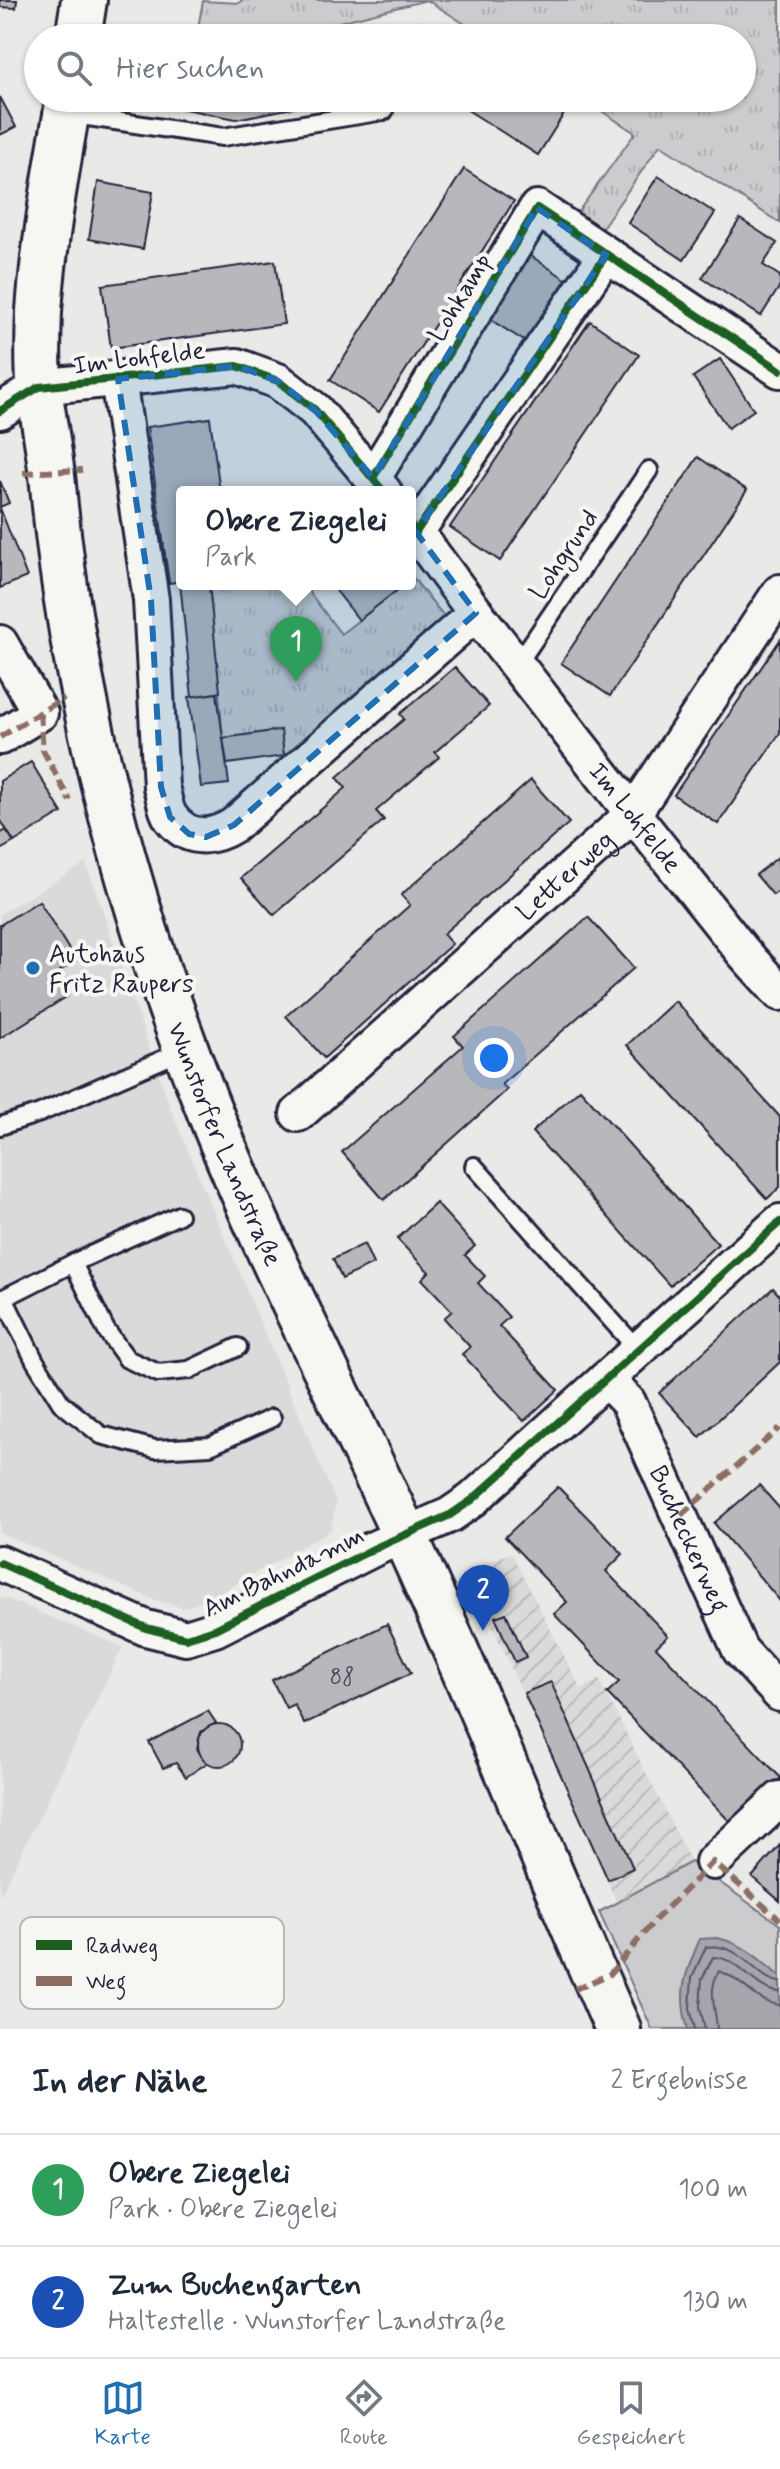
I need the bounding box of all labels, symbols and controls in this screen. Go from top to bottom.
search box [24,24,756,112]
icon: search [52,46,96,90]
text: Hier suchen [116,49,264,88]
street label: Lohkamp [421,247,500,349]
street label: Im Lohfelde [72,334,207,384]
popup [176,486,416,590]
text: Obere Ziegelei [205,502,387,541]
street label: Lohgrund [522,503,609,608]
text: Park [205,541,257,575]
pin: 1 [270,616,322,682]
street label: Im Lohfelde [580,756,689,881]
street label: Letterweg [510,824,624,929]
place label: Autohaus Fritz Raupers [49,938,194,1002]
marker: Autohaus Fritz Raupers [24,959,42,977]
street label: Wunstorfer Landstraße [158,1018,289,1272]
your location [474,1038,514,1078]
street label: Bucheckerweg [640,1461,736,1620]
street label: Am Bahndamm [197,1519,370,1627]
pin: 2 [457,1565,509,1631]
house number: 88 [330,1664,354,1692]
legend [20,1917,284,2009]
text: Radweg [86,1933,158,1962]
text: Weg [86,1969,126,2000]
text: In der Nähe [32,2059,207,2104]
text: 2 Ergebnisse [610,2064,748,2098]
text: Obere Ziegelei [108,2154,290,2193]
text: 1 [52,2173,64,2207]
text: 100 m [678,2173,748,2207]
text: Park · Obere Ziegelei [108,2193,338,2227]
text: Zum Buchengarten [108,2266,362,2305]
text: 2 [52,2285,64,2319]
text: 130 m [682,2285,748,2319]
text: Haltestelle · Wunstorfer Landstraße [108,2305,506,2339]
tab: Karte [94,2376,151,2452]
tab: Route [340,2376,388,2452]
tab: Gespeichert [577,2376,686,2452]

